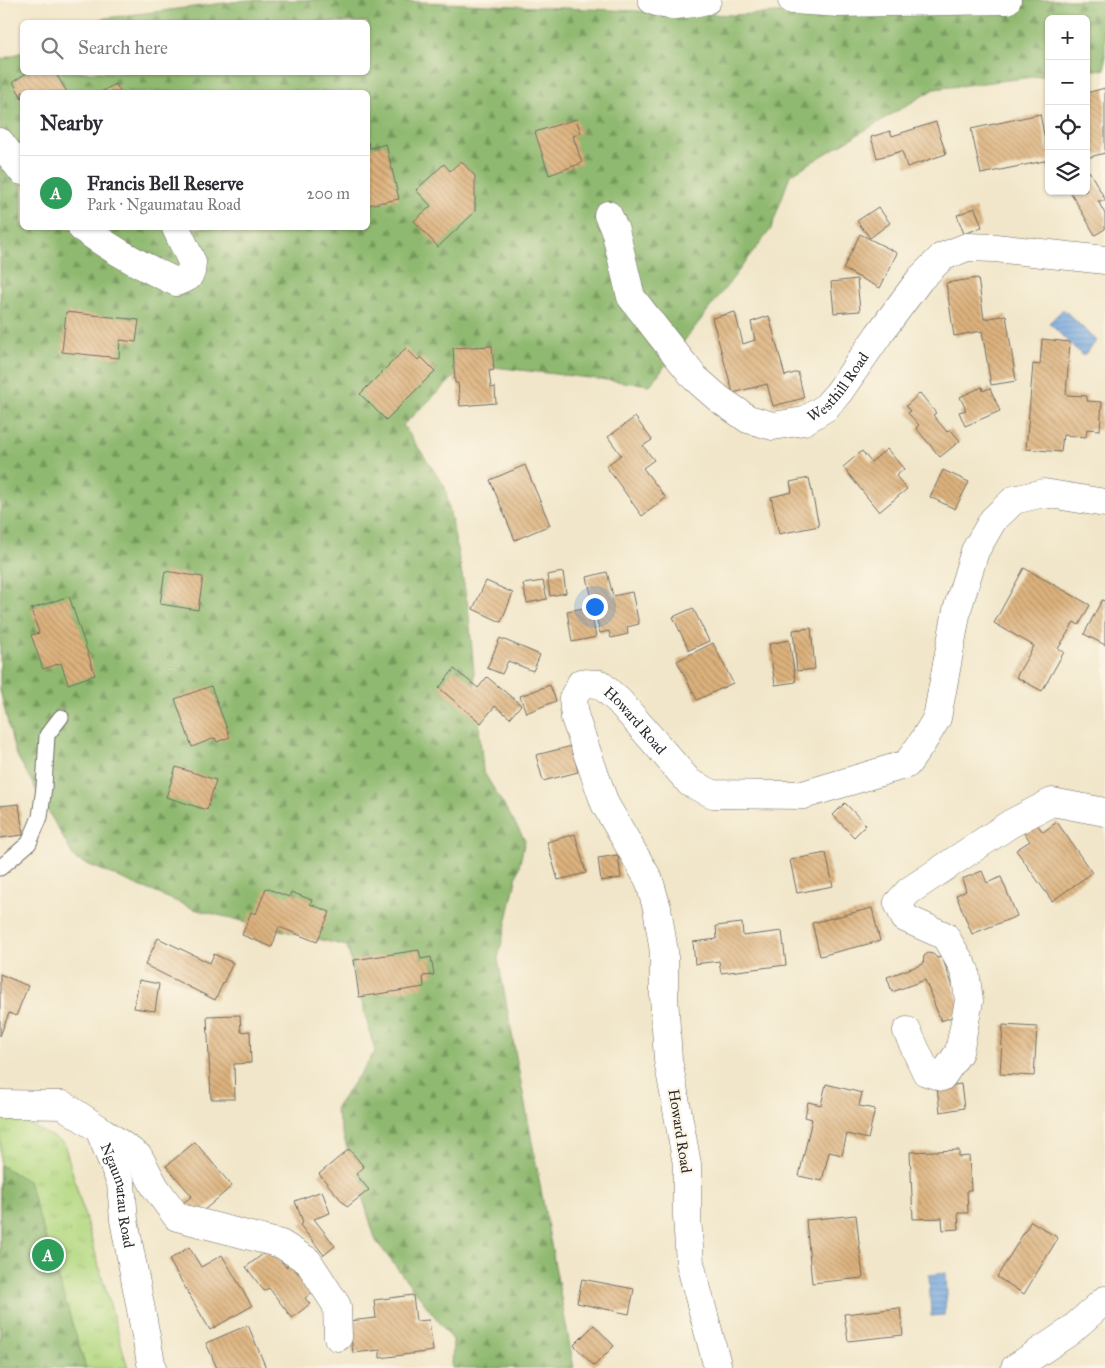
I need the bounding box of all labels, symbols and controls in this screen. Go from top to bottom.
map controls [1045,15,1090,195]
button: + [1045,15,1090,60]
search box [20,20,370,75]
icon: search [38,34,66,62]
text: Search here [78,36,168,59]
button: − [1045,60,1090,105]
button: locate [1045,105,1090,150]
text: Nearby [40,110,103,136]
button: layers [1045,150,1090,195]
text: Francis Bell Reserve [87,172,244,195]
text: A [51,184,61,203]
text: 200 m [307,184,350,203]
text: Park · Ngaumatau Road [87,195,241,214]
street label: Westhill Road [804,349,873,426]
your location [582,594,608,620]
street label: Howard Road [600,683,670,758]
street label: Howard Road [664,1088,696,1175]
street label: Ngaumatau Road [97,1140,138,1250]
pin: A [32,1236,64,1274]

